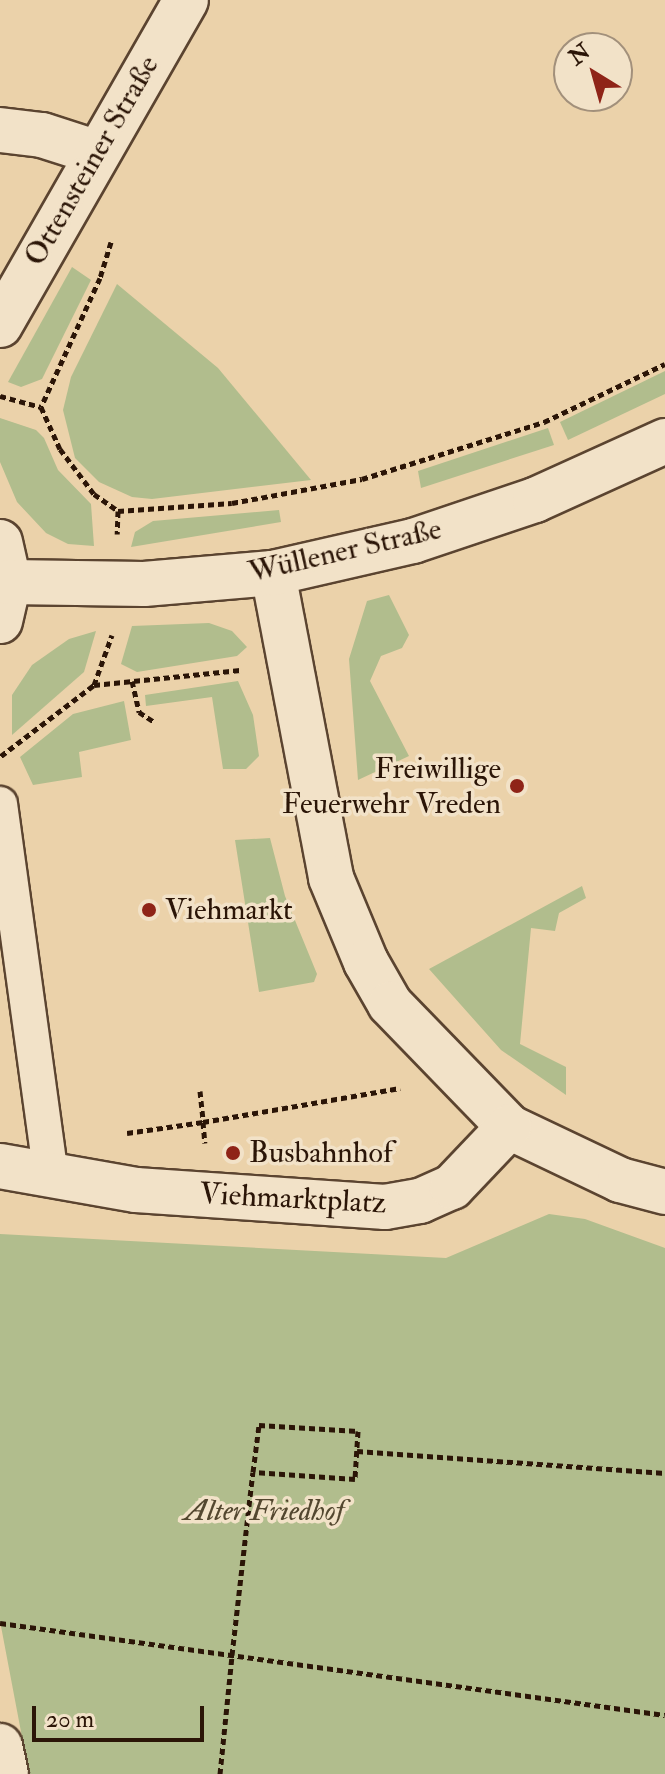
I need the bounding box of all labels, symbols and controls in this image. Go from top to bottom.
north arrow [553,32,633,112]
text: N [563,37,596,72]
street label: Ottensteiner Straße [17,50,167,272]
street label: Wüllener Straße [245,511,445,591]
place label: Freiwillige Feuerwehr Vreden [282,751,501,822]
marker: Freiwillige Feuerwehr Vreden [508,777,526,795]
place label: Viehmarkt [165,892,293,928]
marker: Viehmarkt [140,901,158,919]
place label: Busbahnhof [249,1135,393,1171]
marker: Busbahnhof [224,1144,242,1162]
street label: Viehmarktplatz [199,1176,387,1222]
park label: Alter Friedhof [184,1493,344,1529]
scale bar [36,1690,208,1740]
text: 20 m [46,1704,94,1735]

